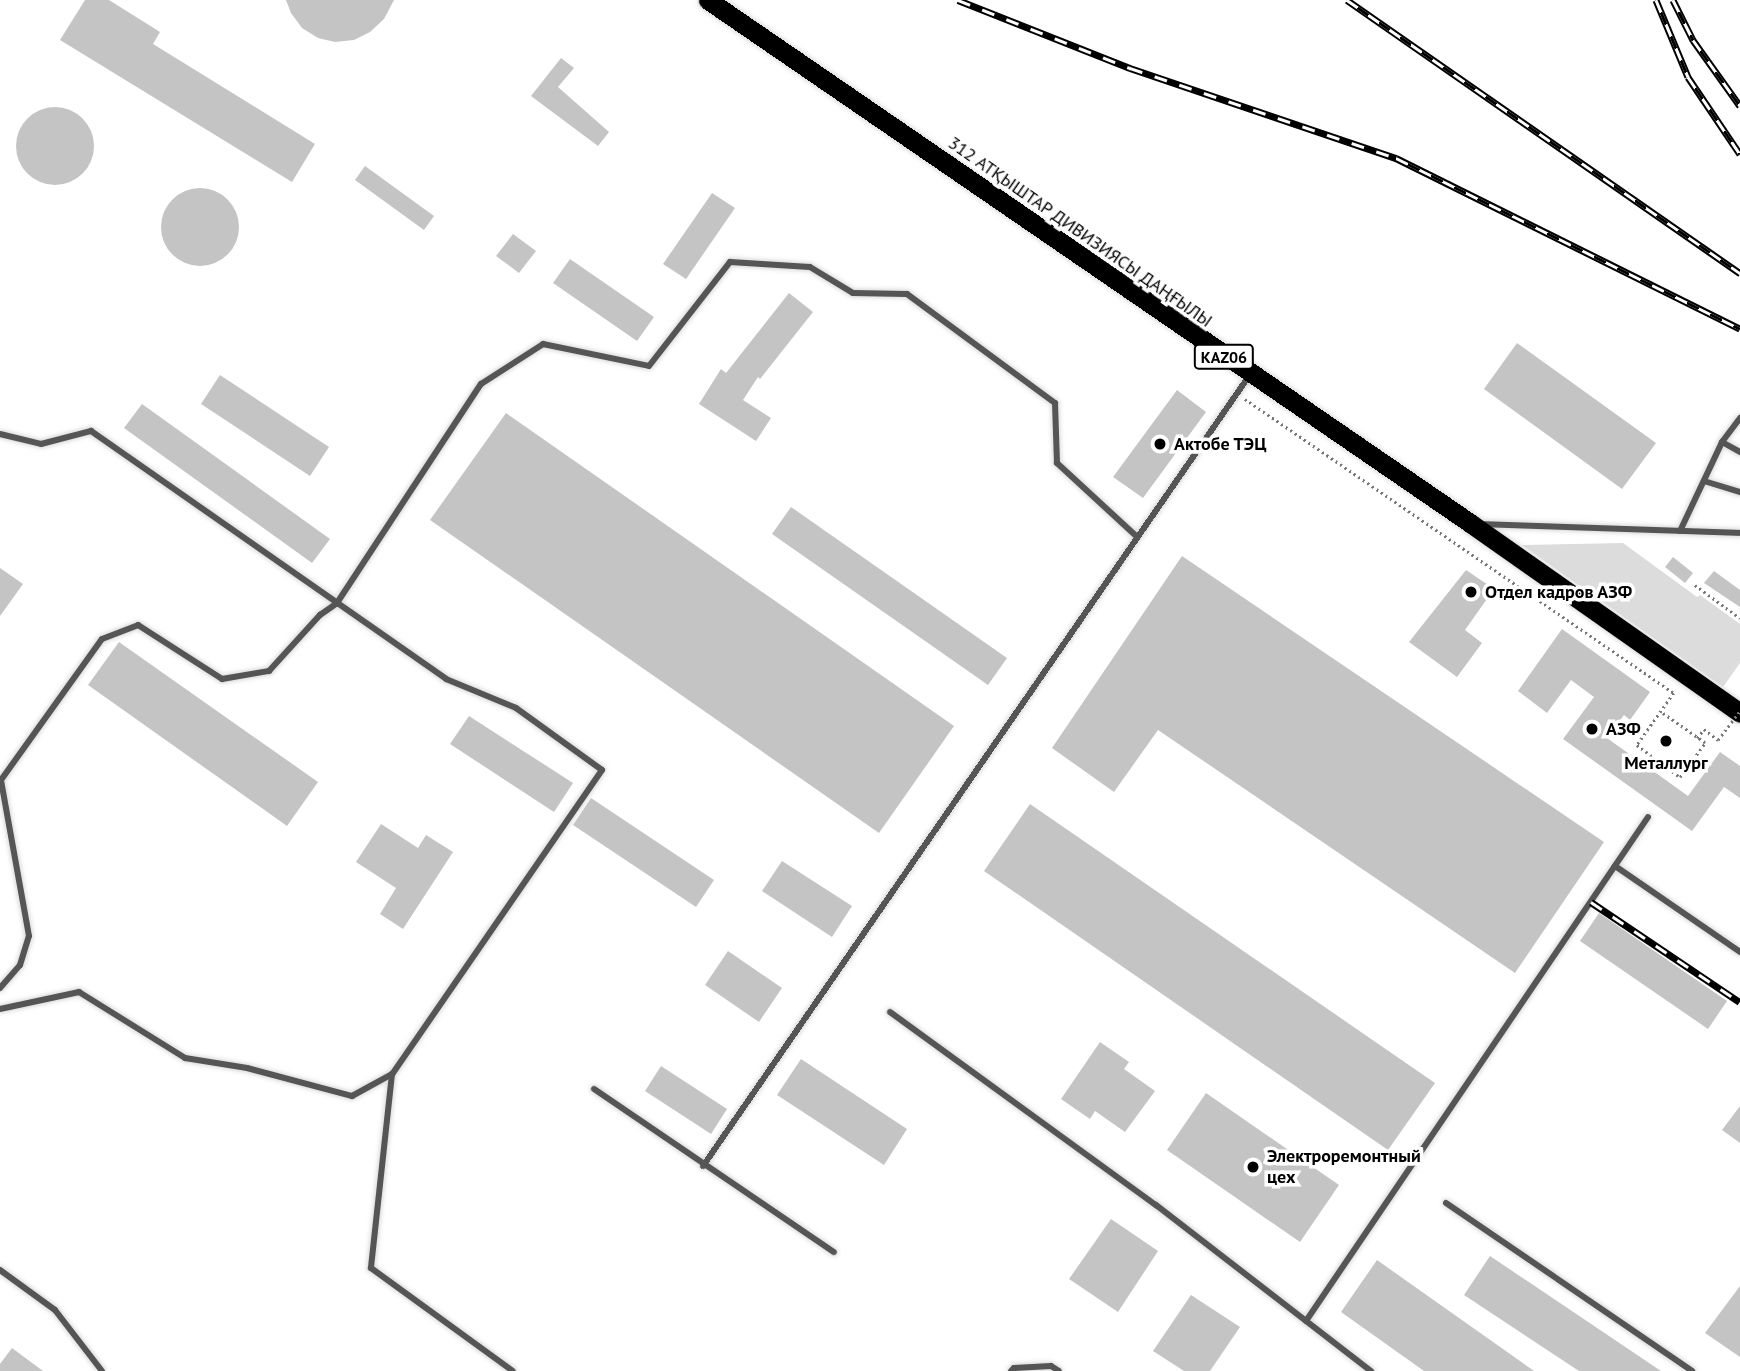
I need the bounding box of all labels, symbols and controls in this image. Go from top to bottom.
street label: 312 АТҚЫШТАР ДИВИЗИЯСЫ ДАҢҒЫЛЫ [943,132,1217,332]
road number: KАZ06 [1192,344,1256,370]
place label: Актобе ТЭЦ [1174,433,1267,455]
marker: Актобе ТЭЦ [1152,436,1168,452]
place label: Отдел кадров АЗФ [1485,581,1633,603]
marker: Отдел кадров АЗФ [1463,584,1479,600]
place label: АЗФ [1606,718,1641,740]
marker: АЗФ [1584,721,1600,737]
marker: Металлург [1658,733,1674,749]
place label: Металлург [1624,752,1708,774]
place label: Электроремонтный цех [1267,1146,1421,1188]
marker: Электроремонтный цех [1245,1159,1261,1175]

